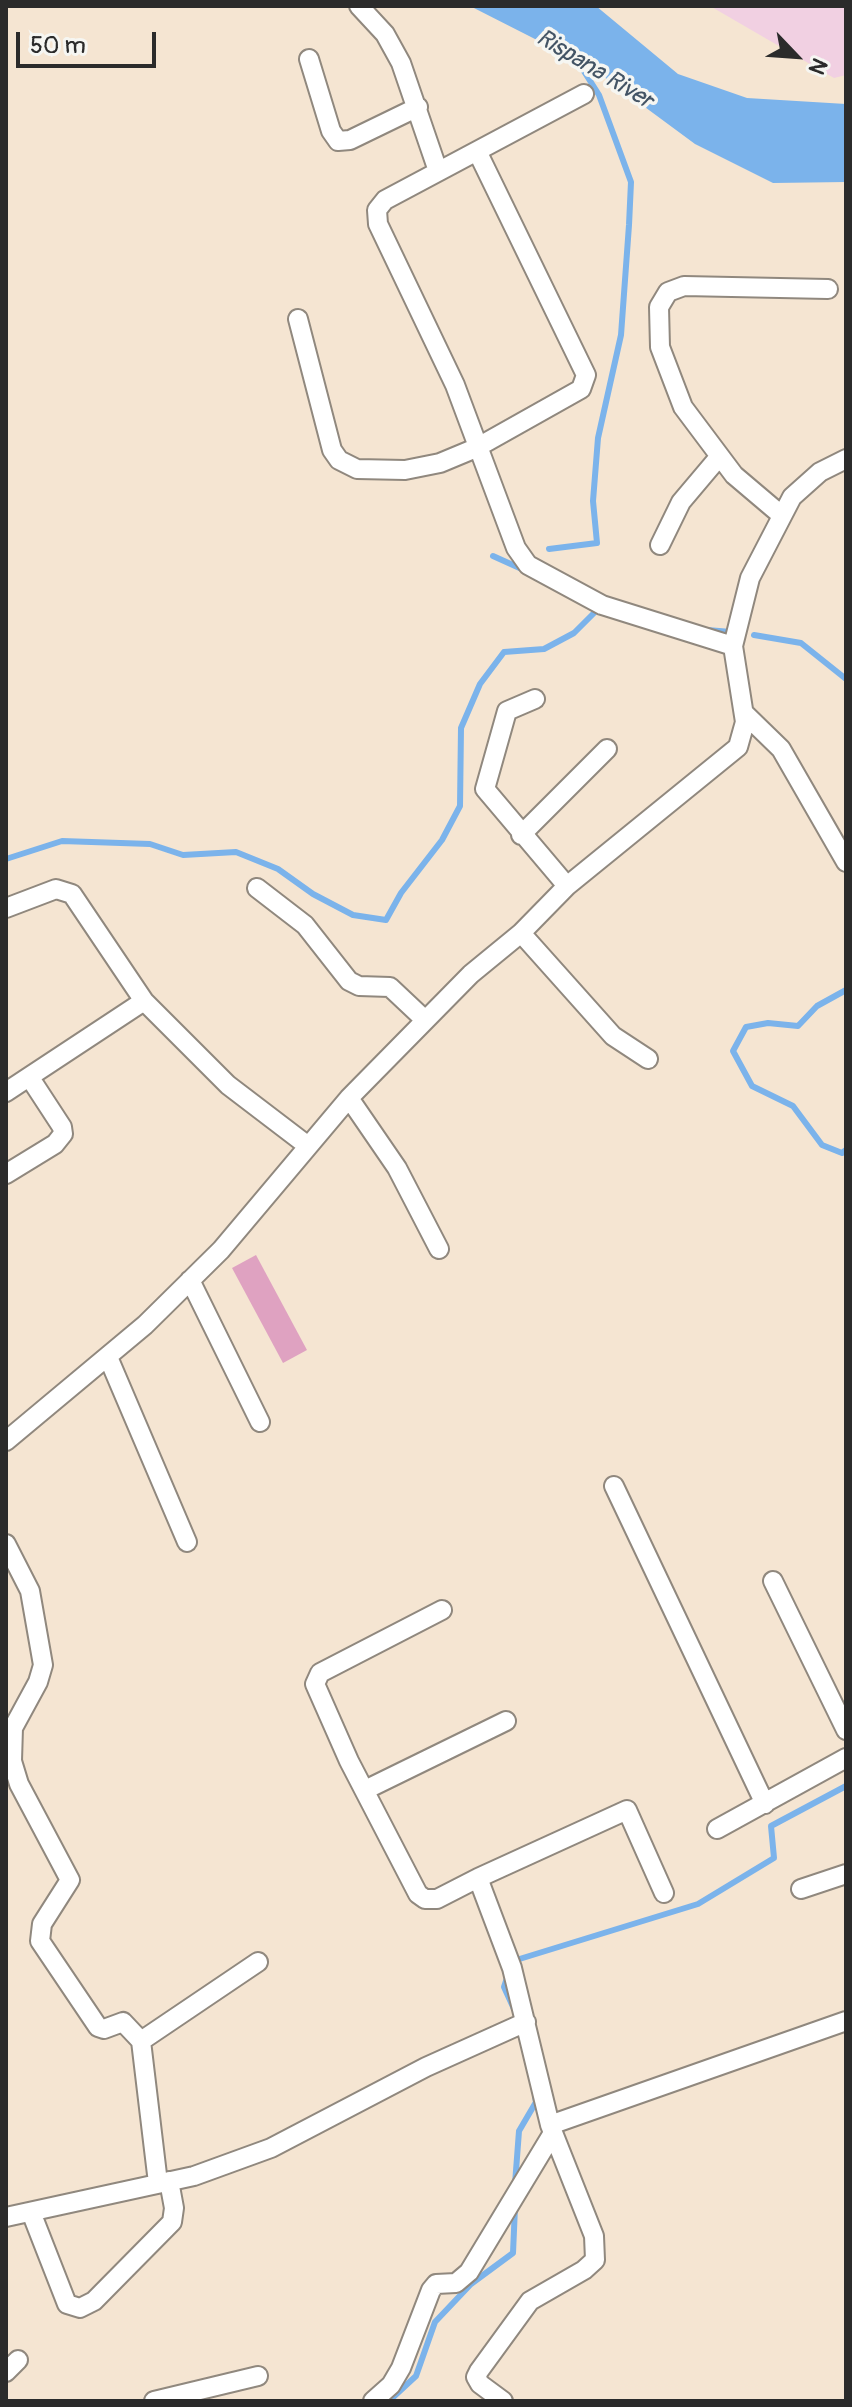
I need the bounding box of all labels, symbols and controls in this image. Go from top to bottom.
scale bar [20,16,160,66]
north arrow [756,16,836,96]
water label: Rispana River [531,24,657,116]
text: 50 m [30,31,86,60]
text: N [802,53,834,79]

